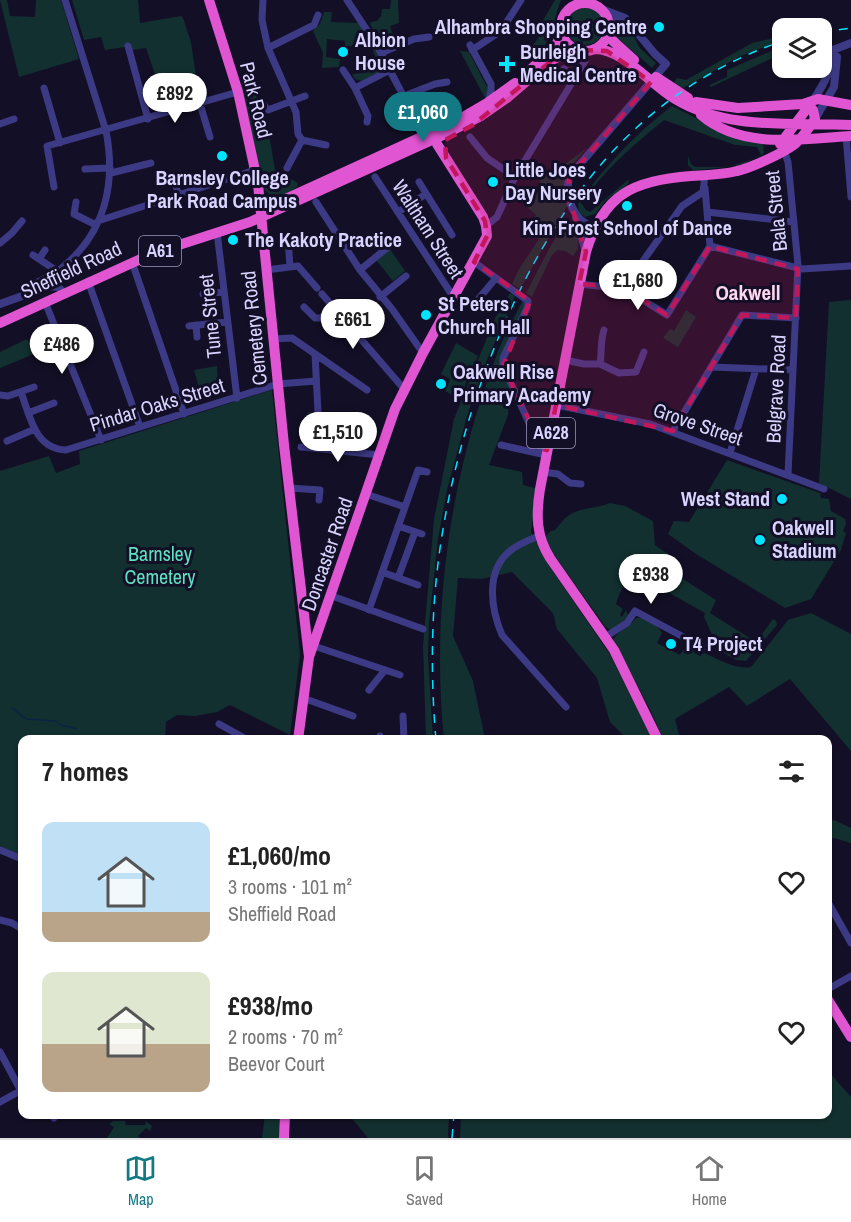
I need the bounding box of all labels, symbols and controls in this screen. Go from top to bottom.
place label: Alhambra Shopping Centre [435,13,647,40]
map controls [772,18,832,78]
button: layers [772,18,832,78]
marker: Alhambra Shopping Centre [652,20,666,34]
place label: Albion House [355,26,406,76]
place label: Burleigh Medical Centre [520,38,637,88]
marker: Albion House [336,45,350,59]
marker: Burleigh Medical Centre [498,55,516,73]
street label: Park Road [234,59,279,141]
pin: £892 [139,73,211,124]
text: £892 [157,79,193,106]
pin: £1,060 [374,92,472,143]
text: £1,060 [398,98,448,125]
marker: Barnsley College Park Road Campus [215,149,229,163]
place label: Little Joes Day Nursery [505,156,602,206]
place label: Barnsley College Park Road Campus [147,164,297,214]
street label: Bala Street [758,169,793,253]
street label: Waltham Street [386,174,471,284]
marker: Little Joes Day Nursery [486,175,500,189]
marker: Kim Frost School of Dance [620,199,634,213]
place label: Kim Frost School of Dance [522,214,732,241]
place label: The Kakoty Practice [245,226,402,253]
marker: The Kakoty Practice [226,233,240,247]
street label: Sheffield Road [16,234,126,305]
road number: A61 [139,236,181,266]
pin: £1,680 [589,260,687,311]
text: £1,680 [613,266,663,293]
street label: Cemetery Road [234,270,273,387]
street label: Tune Street [192,272,227,359]
district label: Oakwell [715,278,781,307]
place label: St Peters Church Hall [438,290,530,340]
pin: £661 [317,299,389,350]
text: £661 [335,305,371,332]
marker: St Peters Church Hall [419,308,433,322]
pin: £486 [26,324,98,375]
text: £486 [44,330,80,357]
street label: Belgrave Road [759,334,792,444]
place label: Oakwell Rise Primary Academy [453,358,592,408]
street label: Pindar Oaks Street [86,371,228,438]
marker: Oakwell Rise Primary Academy [434,377,448,391]
street label: Grove Street [650,396,747,452]
pin: £1,510 [289,412,387,463]
text: £1,510 [313,418,363,445]
road number: A628 [527,418,575,448]
place label: West Stand [681,485,770,512]
marker: West Stand [775,492,789,506]
street label: Doncaster Road [294,493,359,614]
place label: Oakwell Stadium [772,514,837,564]
marker: Oakwell Stadium [753,533,767,547]
park label: Barnsley Cemetery [124,540,196,590]
pin: £938 [615,554,687,605]
text: £938 [633,560,669,587]
place label: T4 Project [683,630,763,657]
marker: T4 Project [664,637,678,651]
text: 7 homes [42,754,129,789]
icon: filters [775,755,808,788]
text: £1,060/mo [228,838,331,873]
icon: home [90,846,162,918]
icon: heart [775,866,808,899]
text: 3 rooms · 101 m² [228,873,352,900]
text: Sheffield Road [228,900,336,927]
text: £938/mo [228,988,313,1023]
icon: home [90,996,162,1068]
icon: heart [775,1016,808,1049]
text: 2 rooms · 70 m² [228,1023,343,1050]
text: Beevor Court [228,1050,325,1077]
tab: Map [124,1152,157,1210]
tab: Saved [406,1152,443,1210]
tab: Home [692,1152,727,1210]

